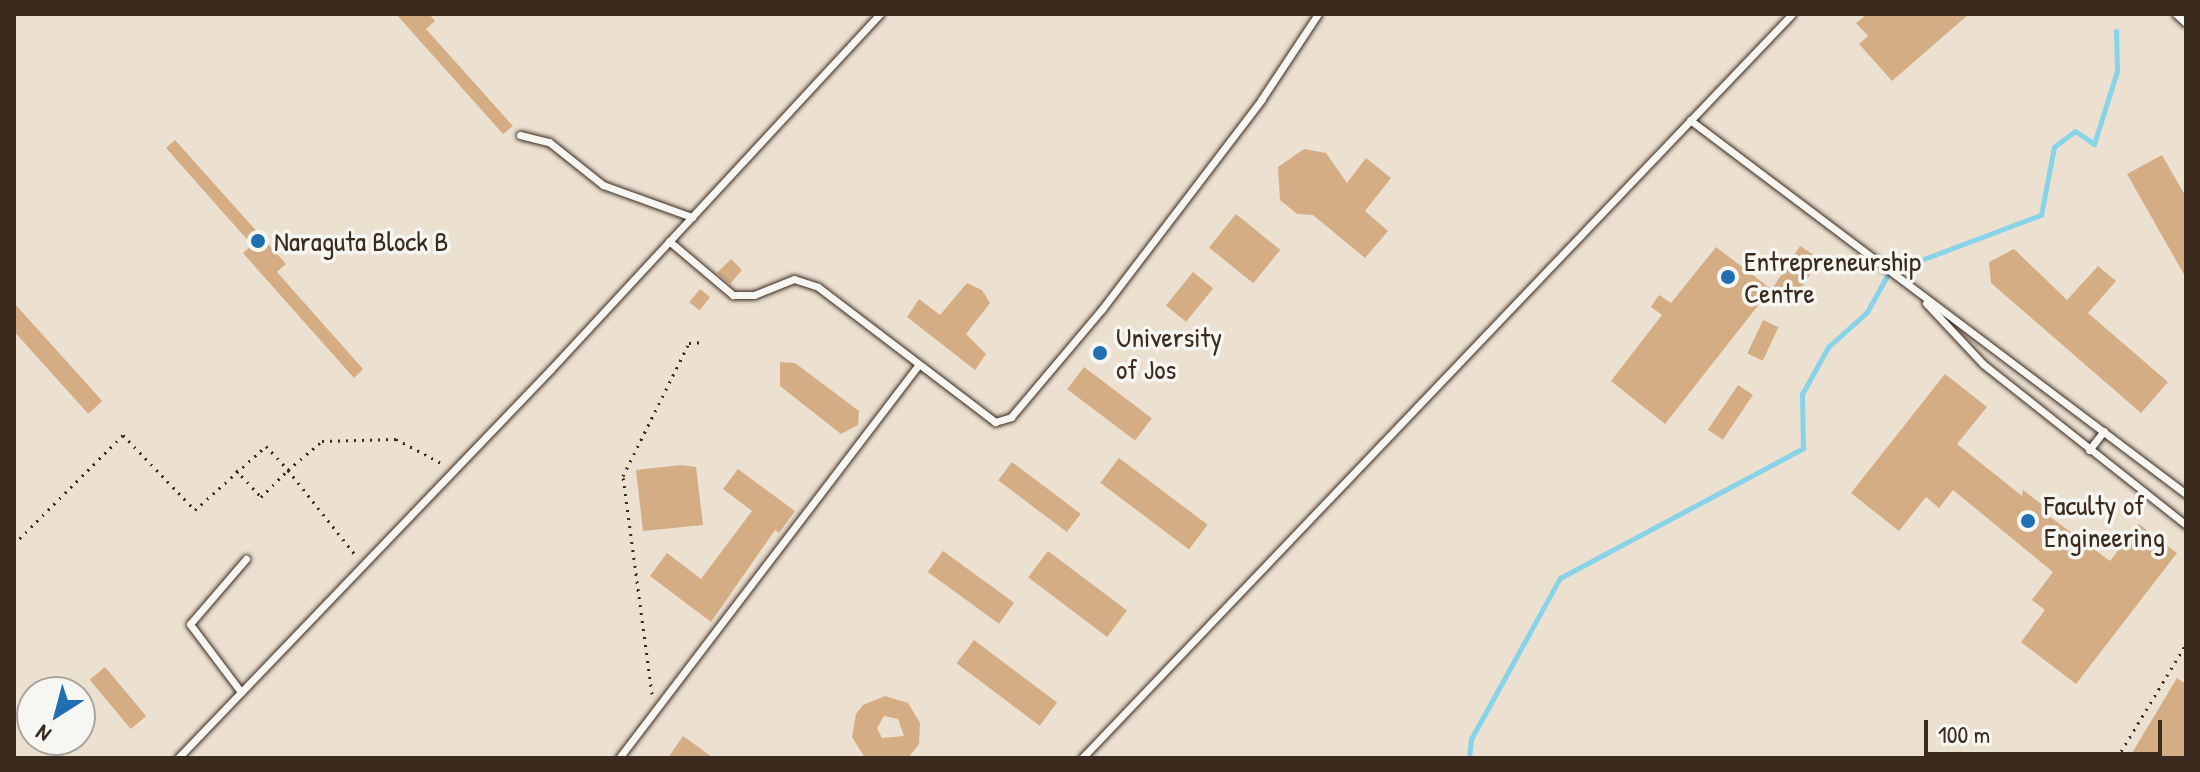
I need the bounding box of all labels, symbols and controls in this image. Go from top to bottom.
place label: Naraguta Block B [274,224,448,258]
marker: Naraguta Block B [249,232,267,250]
place label: Entrepreneurship Centre [1744,244,1921,310]
marker: Entrepreneurship Centre [1719,268,1737,286]
place label: University of Jos [1116,320,1222,386]
marker: University of Jos [1091,344,1109,362]
place label: Faculty of Engineering [2044,488,2165,554]
marker: Faculty of Engineering [2019,512,2037,530]
north arrow [16,676,96,756]
scale bar [1928,704,2166,754]
text: N [30,718,57,749]
text: 100 m [1938,718,1990,750]

